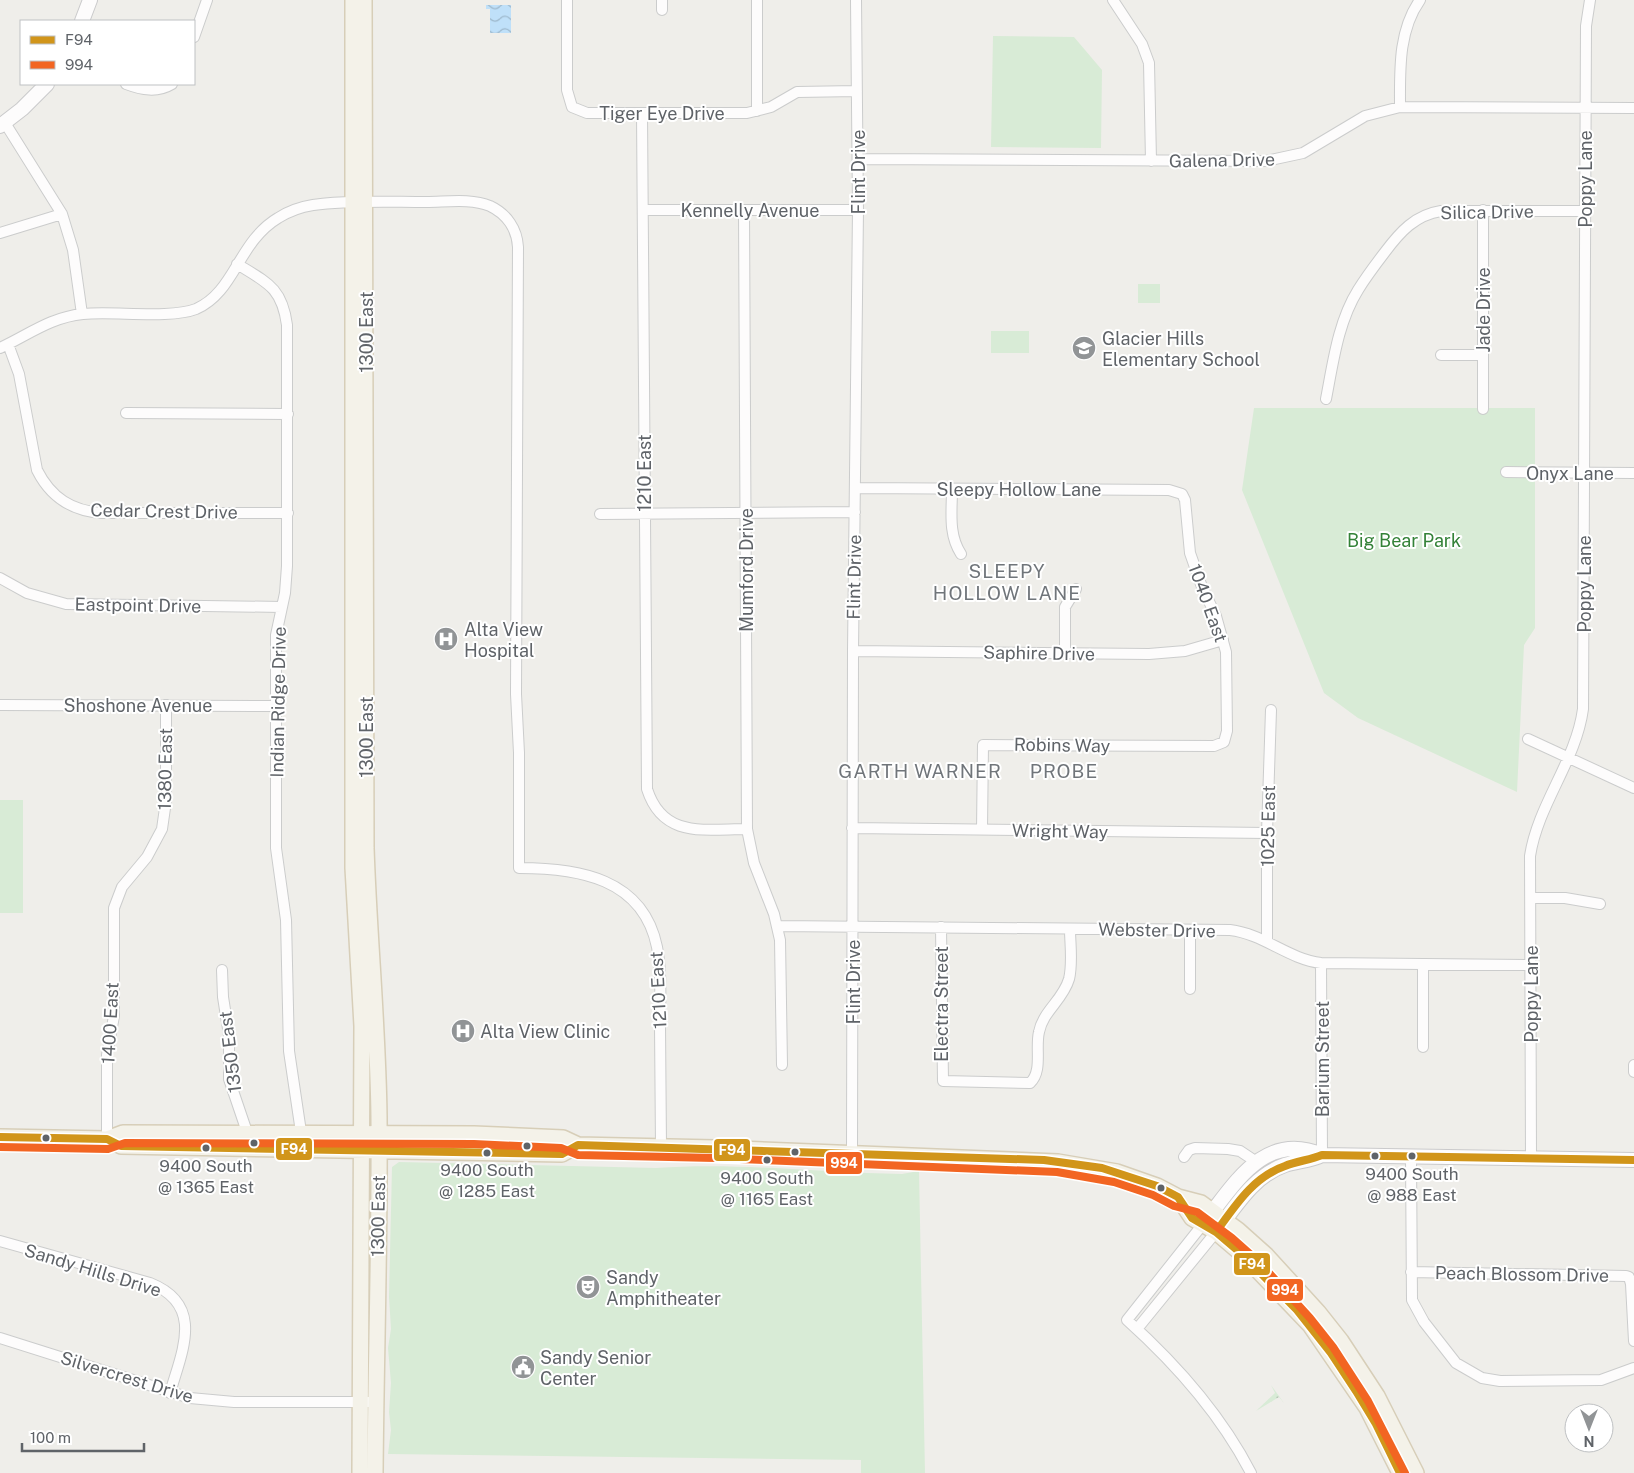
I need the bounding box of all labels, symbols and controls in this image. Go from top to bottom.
legend [20,20,195,85]
text: F94 [65,31,93,48]
text: 994 [65,56,93,73]
street label: Tiger Eye Drive [599,103,725,124]
street label: Flint Drive [848,129,869,215]
street label: Poppy Lane [1575,130,1596,228]
street label: Galena Drive [1169,149,1275,171]
street label: Kennelly Avenue [681,200,819,221]
street label: Silica Drive [1440,201,1534,223]
street label: Jade Drive [1473,267,1494,353]
street label: 1300 East [356,291,377,373]
place label: Glacier Hills Elementary School [1102,328,1260,370]
school or university icon: Glacier Hills Elementary School [1071,335,1097,361]
street label: 1210 East [634,434,655,512]
street label: Onyx Lane [1526,463,1614,484]
street label: Sleepy Hollow Lane [936,479,1102,500]
street label: Cedar Crest Drive [90,499,238,523]
street label: Mumford Drive [736,508,757,632]
park label: Big Bear Park [1347,530,1461,551]
street label: Flint Drive [843,534,865,620]
street label: Poppy Lane [1574,535,1595,633]
district label: SLEEPY HOLLOW LANE [933,560,1081,604]
street label: 1040 East [1184,561,1232,645]
street label: Eastpoint Drive [74,593,202,617]
place label: Alta View Hospital [464,619,543,661]
street label: Indian Ridge Drive [266,626,290,778]
hospital icon: Alta View Hospital [433,626,459,652]
street label: Saphire Drive [983,642,1095,664]
street label: Shoshone Avenue [64,695,212,716]
street label: 1300 East [356,696,377,778]
street label: 1380 East [154,728,176,810]
street label: Robins Way [1014,734,1111,756]
district label: GARTH WARNER [838,760,1002,782]
district label: PROBE [1030,760,1098,782]
street label: 1025 East [1257,785,1279,867]
street label: Wright Way [1012,820,1109,842]
street label: Webster Drive [1098,918,1216,942]
street label: Flint Drive [843,939,864,1025]
street label: Poppy Lane [1521,945,1542,1043]
street label: Electra Street [931,946,952,1062]
street label: 1210 East [645,951,671,1029]
street label: 1400 East [97,982,123,1064]
street label: Barium Street [1312,1001,1333,1117]
street label: 1350 East [215,1010,245,1094]
hospital icon: Alta View Clinic [450,1018,476,1044]
place label: Alta View Clinic [480,1021,610,1042]
unlabelled marker [41,1133,51,1143]
line badge: F94 [275,1137,313,1161]
unlabelled marker [249,1138,259,1148]
line badge: F94 [713,1138,751,1162]
text: F94 [281,1141,307,1157]
unlabelled marker [522,1141,532,1151]
text: F94 [719,1142,745,1158]
marker: 9400 South @ 1365 East [201,1143,211,1153]
unlabelled marker [790,1147,800,1157]
marker: 9400 South @ 1285 East [482,1148,492,1158]
line badge: 994 [825,1151,863,1175]
unlabelled marker [1370,1151,1380,1161]
marker: 9400 South @ 988 East [1407,1151,1417,1161]
marker: 9400 South @ 1165 East [762,1155,772,1165]
text: 994 [830,1155,858,1171]
place label: 9400 South @ 1365 East [158,1156,254,1197]
place label: 9400 South @ 1285 East [439,1160,535,1201]
place label: 9400 South @ 988 East [1365,1164,1459,1205]
place label: 9400 South @ 1165 East [720,1168,814,1209]
street label: 1300 East [367,1175,389,1257]
unlabelled marker [1156,1183,1166,1193]
street label: Sandy Hills Drive [22,1239,164,1301]
line badge: F94 [1233,1252,1271,1276]
text: F94 [1239,1256,1265,1272]
street label: Peach Blossom Drive [1435,1262,1609,1286]
place label: Sandy Amphitheater [606,1267,721,1309]
theatre icon: Sandy Amphitheater [575,1274,601,1300]
line badge: 994 [1266,1278,1304,1302]
text: 994 [1271,1282,1299,1298]
street label: Silvercrest Drive [58,1347,196,1407]
place label: Sandy Senior Center [540,1347,651,1389]
public building icon: Sandy Senior Center [510,1354,536,1380]
north arrow [1564,1403,1614,1453]
scale bar [22,1420,145,1452]
text: 100 m [30,1429,71,1446]
text: N [1584,1433,1594,1449]

